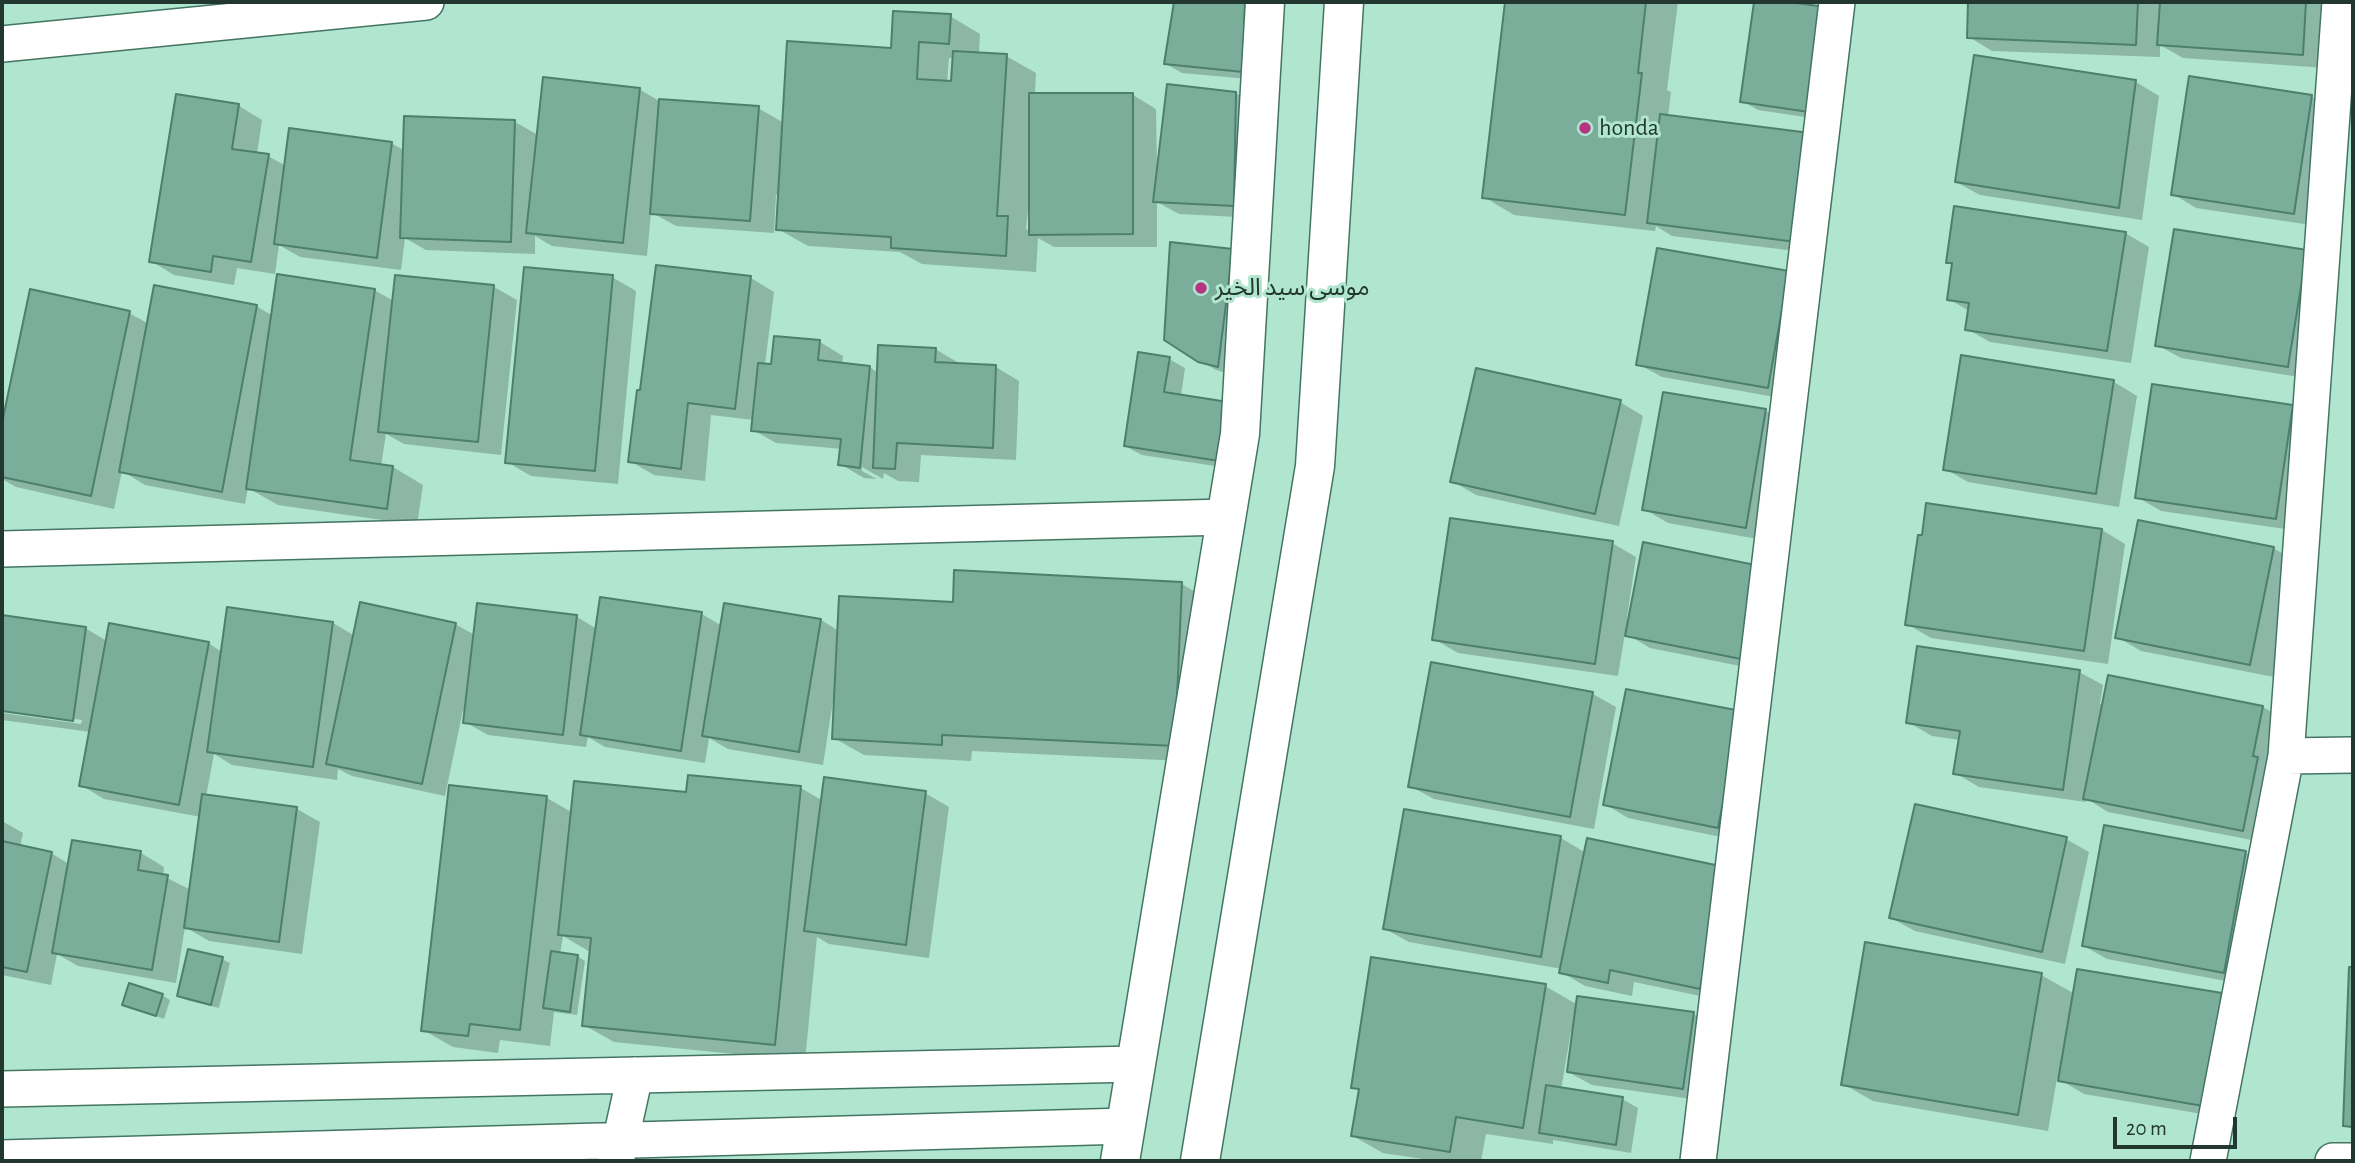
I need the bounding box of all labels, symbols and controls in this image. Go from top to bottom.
place label: honda [1599,114,1659,142]
marker: honda [1577,120,1593,136]
place label: موسى سيد الخير [1215,274,1370,302]
marker: موسى سيد الخير [1193,280,1209,296]
scale bar [2117,1104,2241,1148]
text: 20 m [2126,1118,2167,1139]

